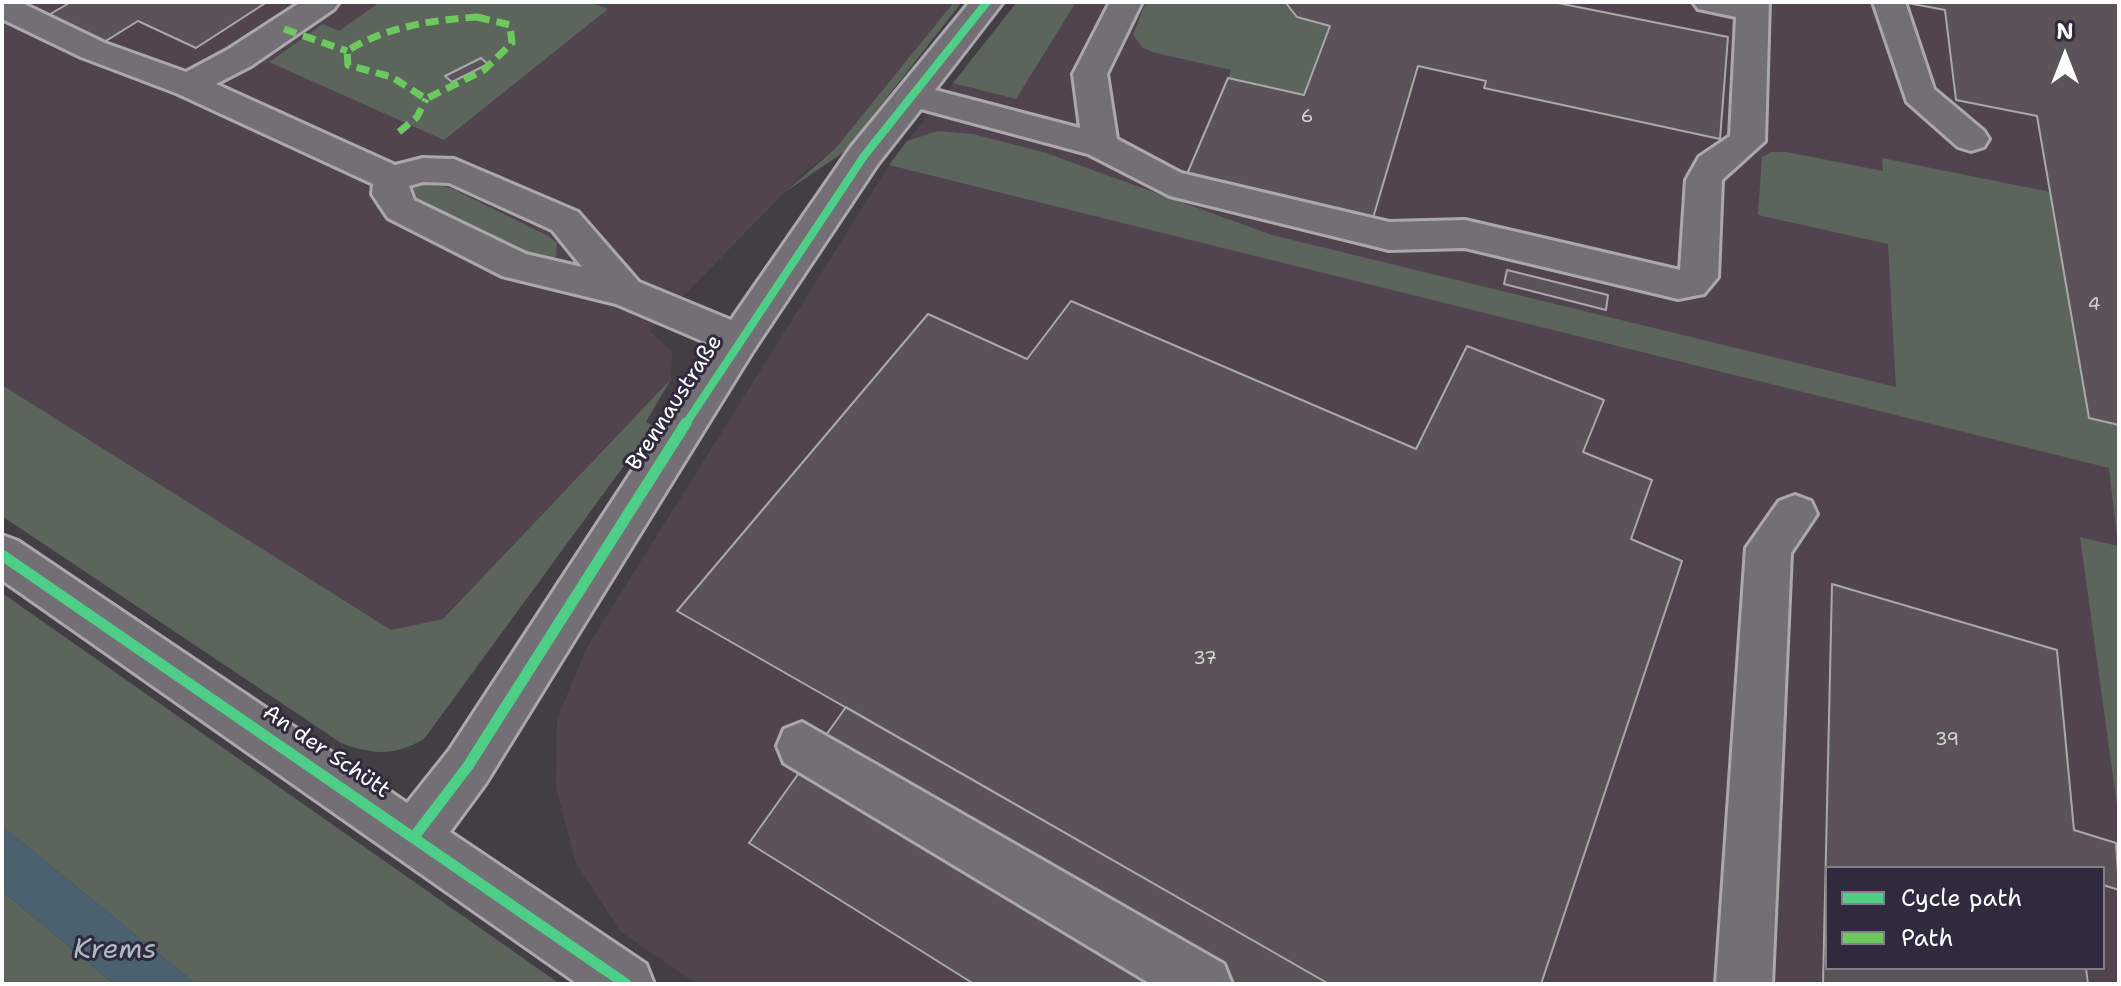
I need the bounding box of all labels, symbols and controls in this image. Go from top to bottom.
north arrow [2025,16,2105,96]
text: N [2056,17,2074,46]
house number: 6 [1301,106,1313,128]
house number: 4 [2088,294,2100,316]
street label: Brennaustraße [621,330,729,476]
house number: 37 [1193,648,1217,670]
street label: An der Schütt [257,700,395,804]
house number: 39 [1935,729,1959,751]
legend [1825,866,2105,970]
text: Cycle path [1901,882,2022,914]
text: Path [1901,922,1953,954]
water label: Krems [73,934,157,968]

